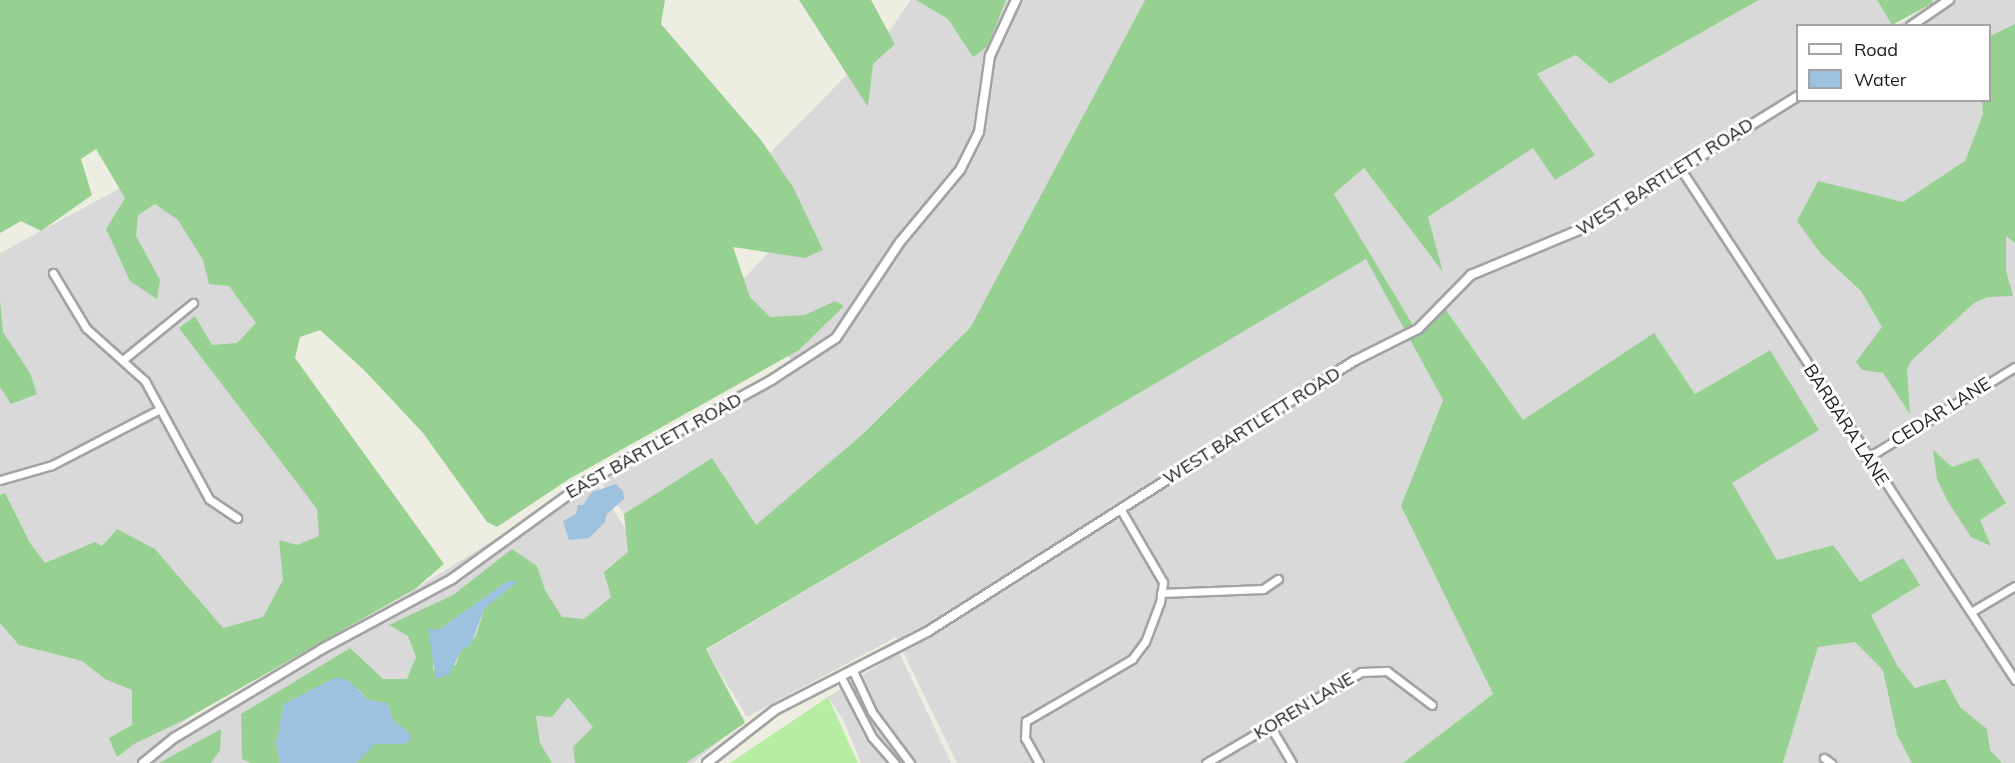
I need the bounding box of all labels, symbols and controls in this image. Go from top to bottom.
legend [1796,24,1991,102]
text: Road [1854,38,1898,61]
text: Water [1854,68,1906,91]
street label: WEST BARTLETT ROAD [1572,114,1758,240]
street label: BARBARA LANE [1799,360,1893,490]
street label: WEST BARTLETT ROAD [1159,363,1345,489]
street label: CEDAR LANE [1887,373,1995,451]
street label: EAST BARTLETT ROAD [562,389,746,503]
street label: KOREN LANE [1250,668,1358,744]

